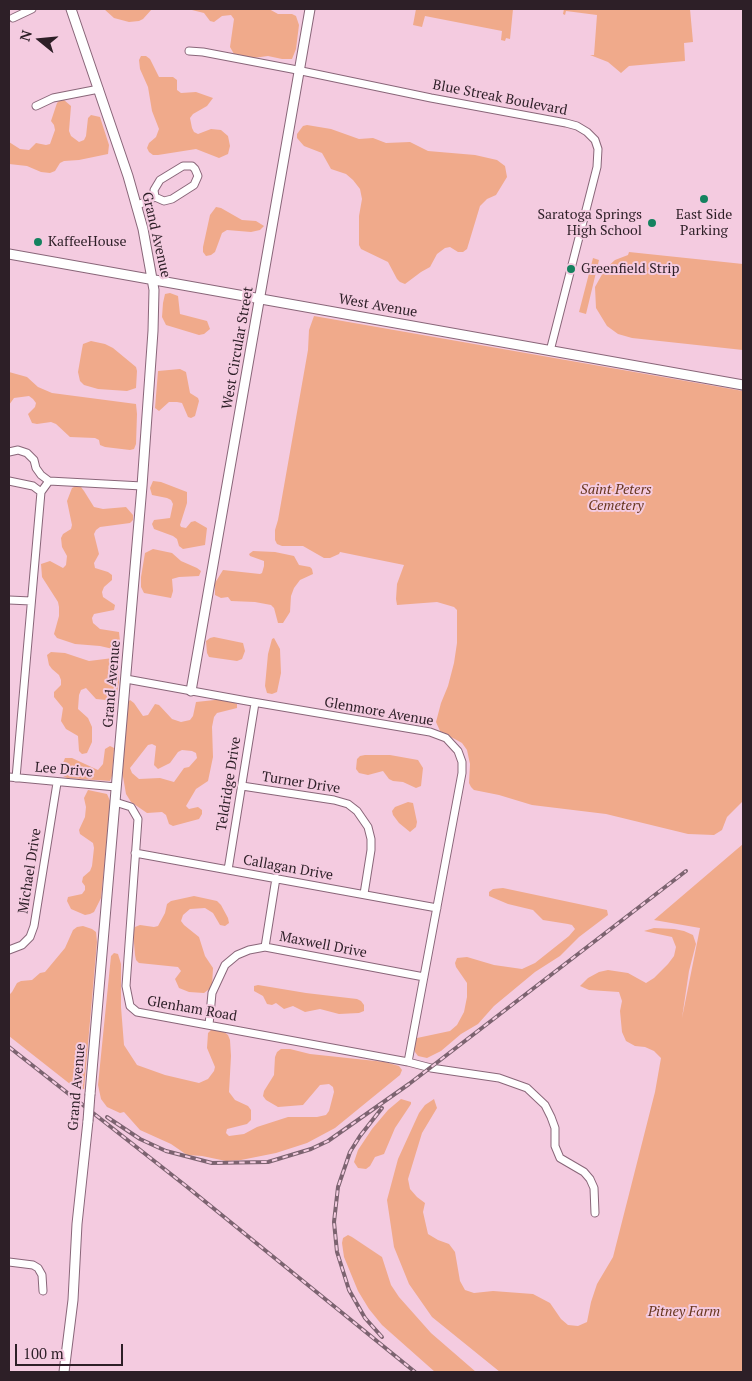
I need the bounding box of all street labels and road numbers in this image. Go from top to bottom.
street label: Blue Streak Boulevard [431,77,569,119]
street label: Grand Avenue [138,191,174,279]
street label: West Circular Street [219,285,257,411]
street label: West Avenue [337,291,419,321]
street label: Grand Avenue [100,640,124,728]
street label: Glenmore Avenue [323,694,435,730]
street label: Teldridge Drive [213,736,245,832]
street label: Lee Drive [34,759,94,781]
street label: Turner Drive [261,769,341,797]
street label: Michael Drive [15,827,45,915]
street label: Callagan Drive [242,852,334,884]
street label: Maxwell Drive [278,928,368,962]
street label: Glenham Road [146,993,238,1025]
street label: Grand Avenue [65,1043,89,1131]

